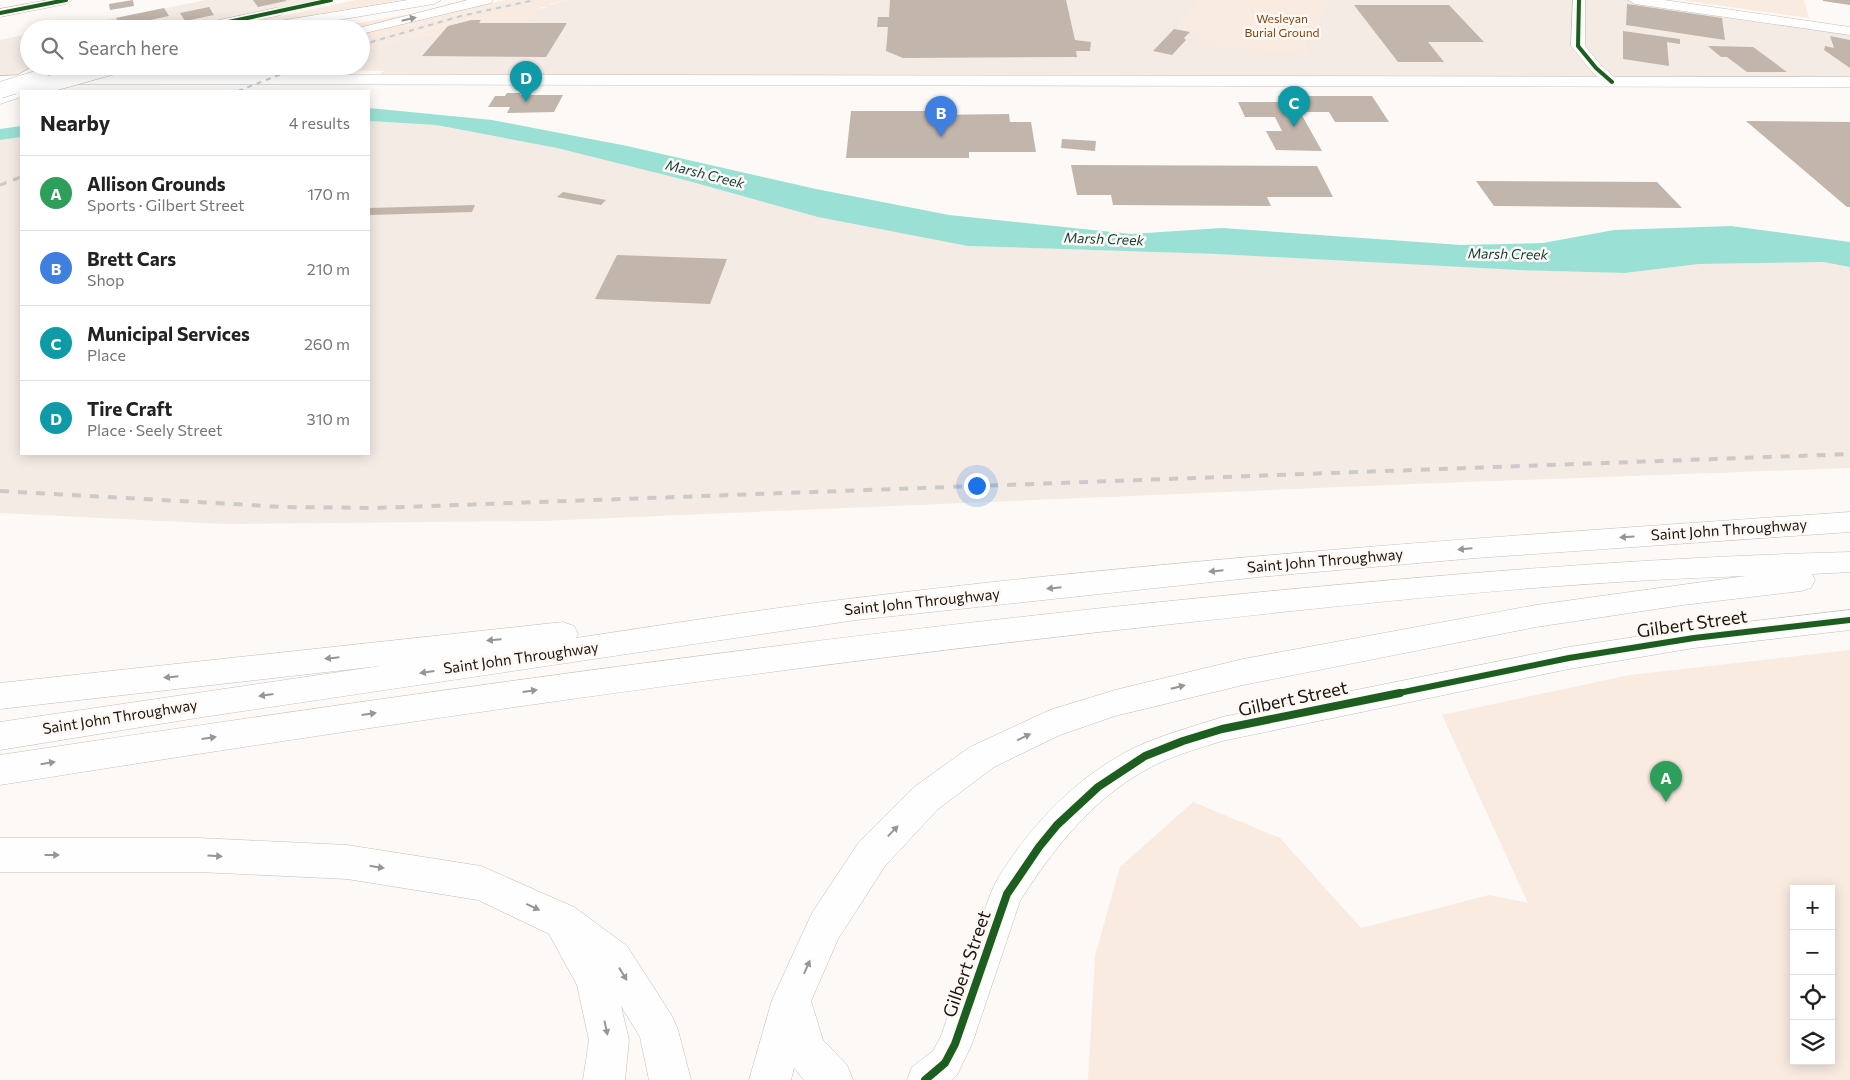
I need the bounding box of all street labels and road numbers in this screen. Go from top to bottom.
street label: Saint John Throughway [1650,515,1808,543]
street label: Saint John Throughway [1246,544,1404,576]
street label: Saint John Throughway [843,584,1001,618]
street label: Gilbert Street [1635,604,1749,642]
street label: Saint John Throughway [442,637,600,677]
street label: Gilbert Street [1236,676,1350,720]
street label: Saint John Throughway [41,695,199,737]
street label: Gilbert Street [938,907,995,1020]

